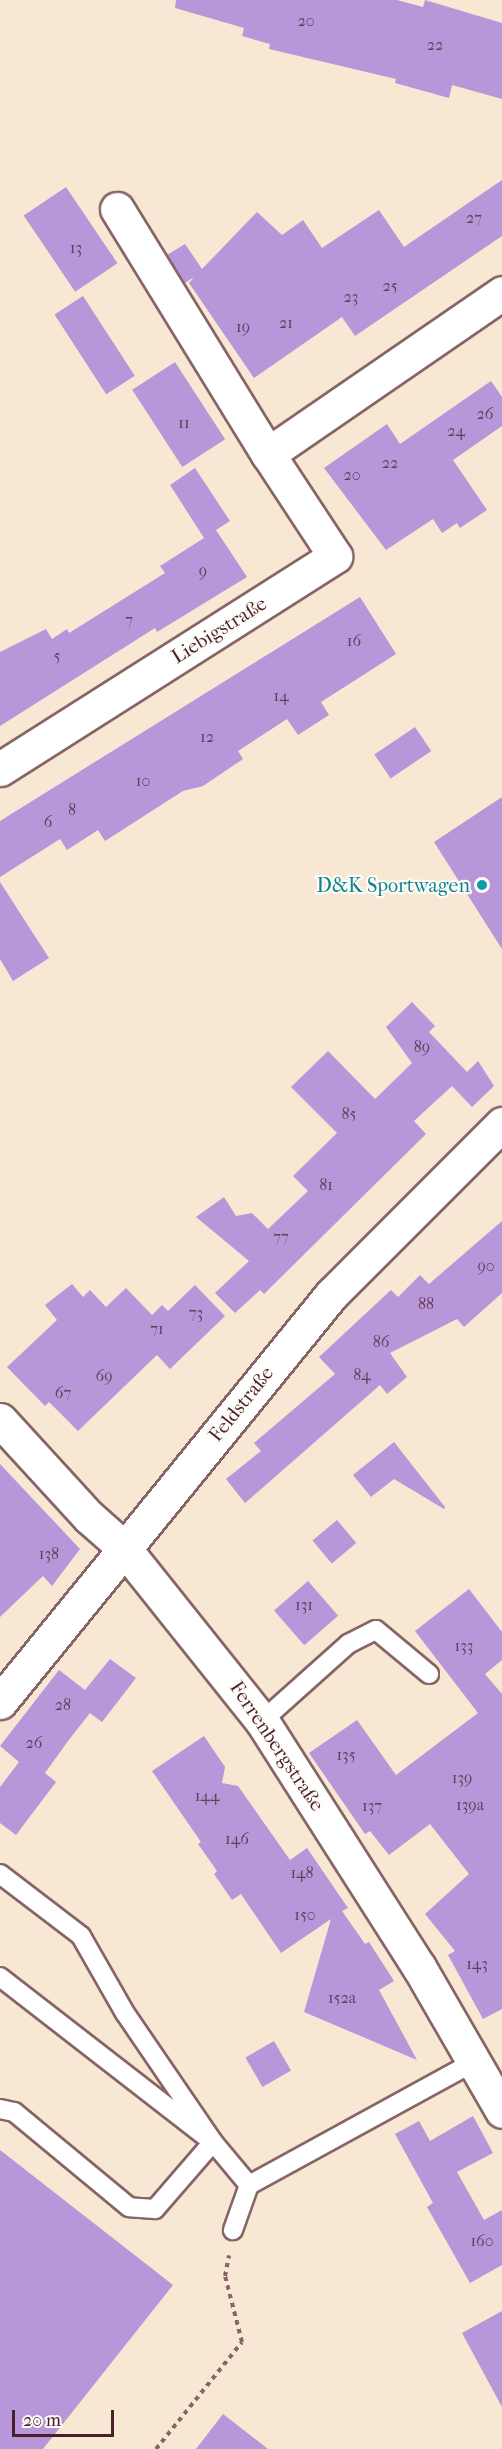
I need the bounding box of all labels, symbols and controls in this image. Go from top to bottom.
house number: 20 [297,11,315,31]
house number: 22 [427,35,443,55]
house number: 27 [466,208,482,228]
house number: 13 [70,238,82,258]
house number: 25 [382,276,398,296]
house number: 23 [344,287,358,307]
house number: 21 [279,313,293,333]
house number: 19 [236,317,250,337]
house number: 26 [477,404,493,424]
house number: 11 [178,413,190,433]
house number: 24 [447,421,465,441]
house number: 22 [382,453,398,473]
house number: 20 [343,465,361,485]
house number: 9 [199,561,207,581]
street label: Liebigstraße [167,591,271,669]
house number: 7 [125,610,133,630]
house number: 16 [347,631,361,651]
house number: 5 [54,646,60,666]
house number: 14 [273,686,289,706]
house number: 12 [200,727,214,747]
house number: 10 [136,771,150,791]
house number: 8 [68,800,76,820]
house number: 6 [44,812,52,832]
place label: D&K Sportwagen [316,873,470,897]
marker: D&K Sportwagen [475,878,489,892]
house number: 89 [414,1037,430,1057]
house number: 85 [342,1104,356,1124]
house number: 81 [319,1175,333,1195]
house number: 77 [273,1227,289,1247]
house number: 90 [477,1256,495,1276]
house number: 88 [418,1294,434,1314]
house number: 73 [189,1303,203,1323]
house number: 71 [150,1319,164,1339]
house number: 86 [373,1332,389,1352]
street label: Feldstraße [203,1362,279,1446]
house number: 84 [353,1365,371,1385]
house number: 69 [95,1366,113,1386]
house number: 67 [55,1383,71,1403]
house number: 138 [39,1544,59,1564]
house number: 131 [295,1595,313,1615]
house number: 133 [455,1636,473,1656]
street label: Ferrenbergstraße [225,1677,329,1815]
house number: 28 [55,1695,71,1715]
house number: 26 [26,1733,42,1753]
house number: 135 [336,1745,356,1765]
house number: 139 [452,1768,472,1788]
house number: 144 [195,1786,219,1806]
house number: 139a [456,1795,484,1815]
house number: 137 [362,1796,382,1816]
house number: 146 [225,1829,249,1849]
house number: 148 [290,1863,314,1883]
house number: 150 [294,1905,316,1925]
house number: 143 [466,1954,488,1974]
house number: 152a [328,1988,356,2008]
house number: 160 [470,2231,494,2251]
scale bar [15,2398,117,2436]
text: 20 m [23,2410,61,2431]

